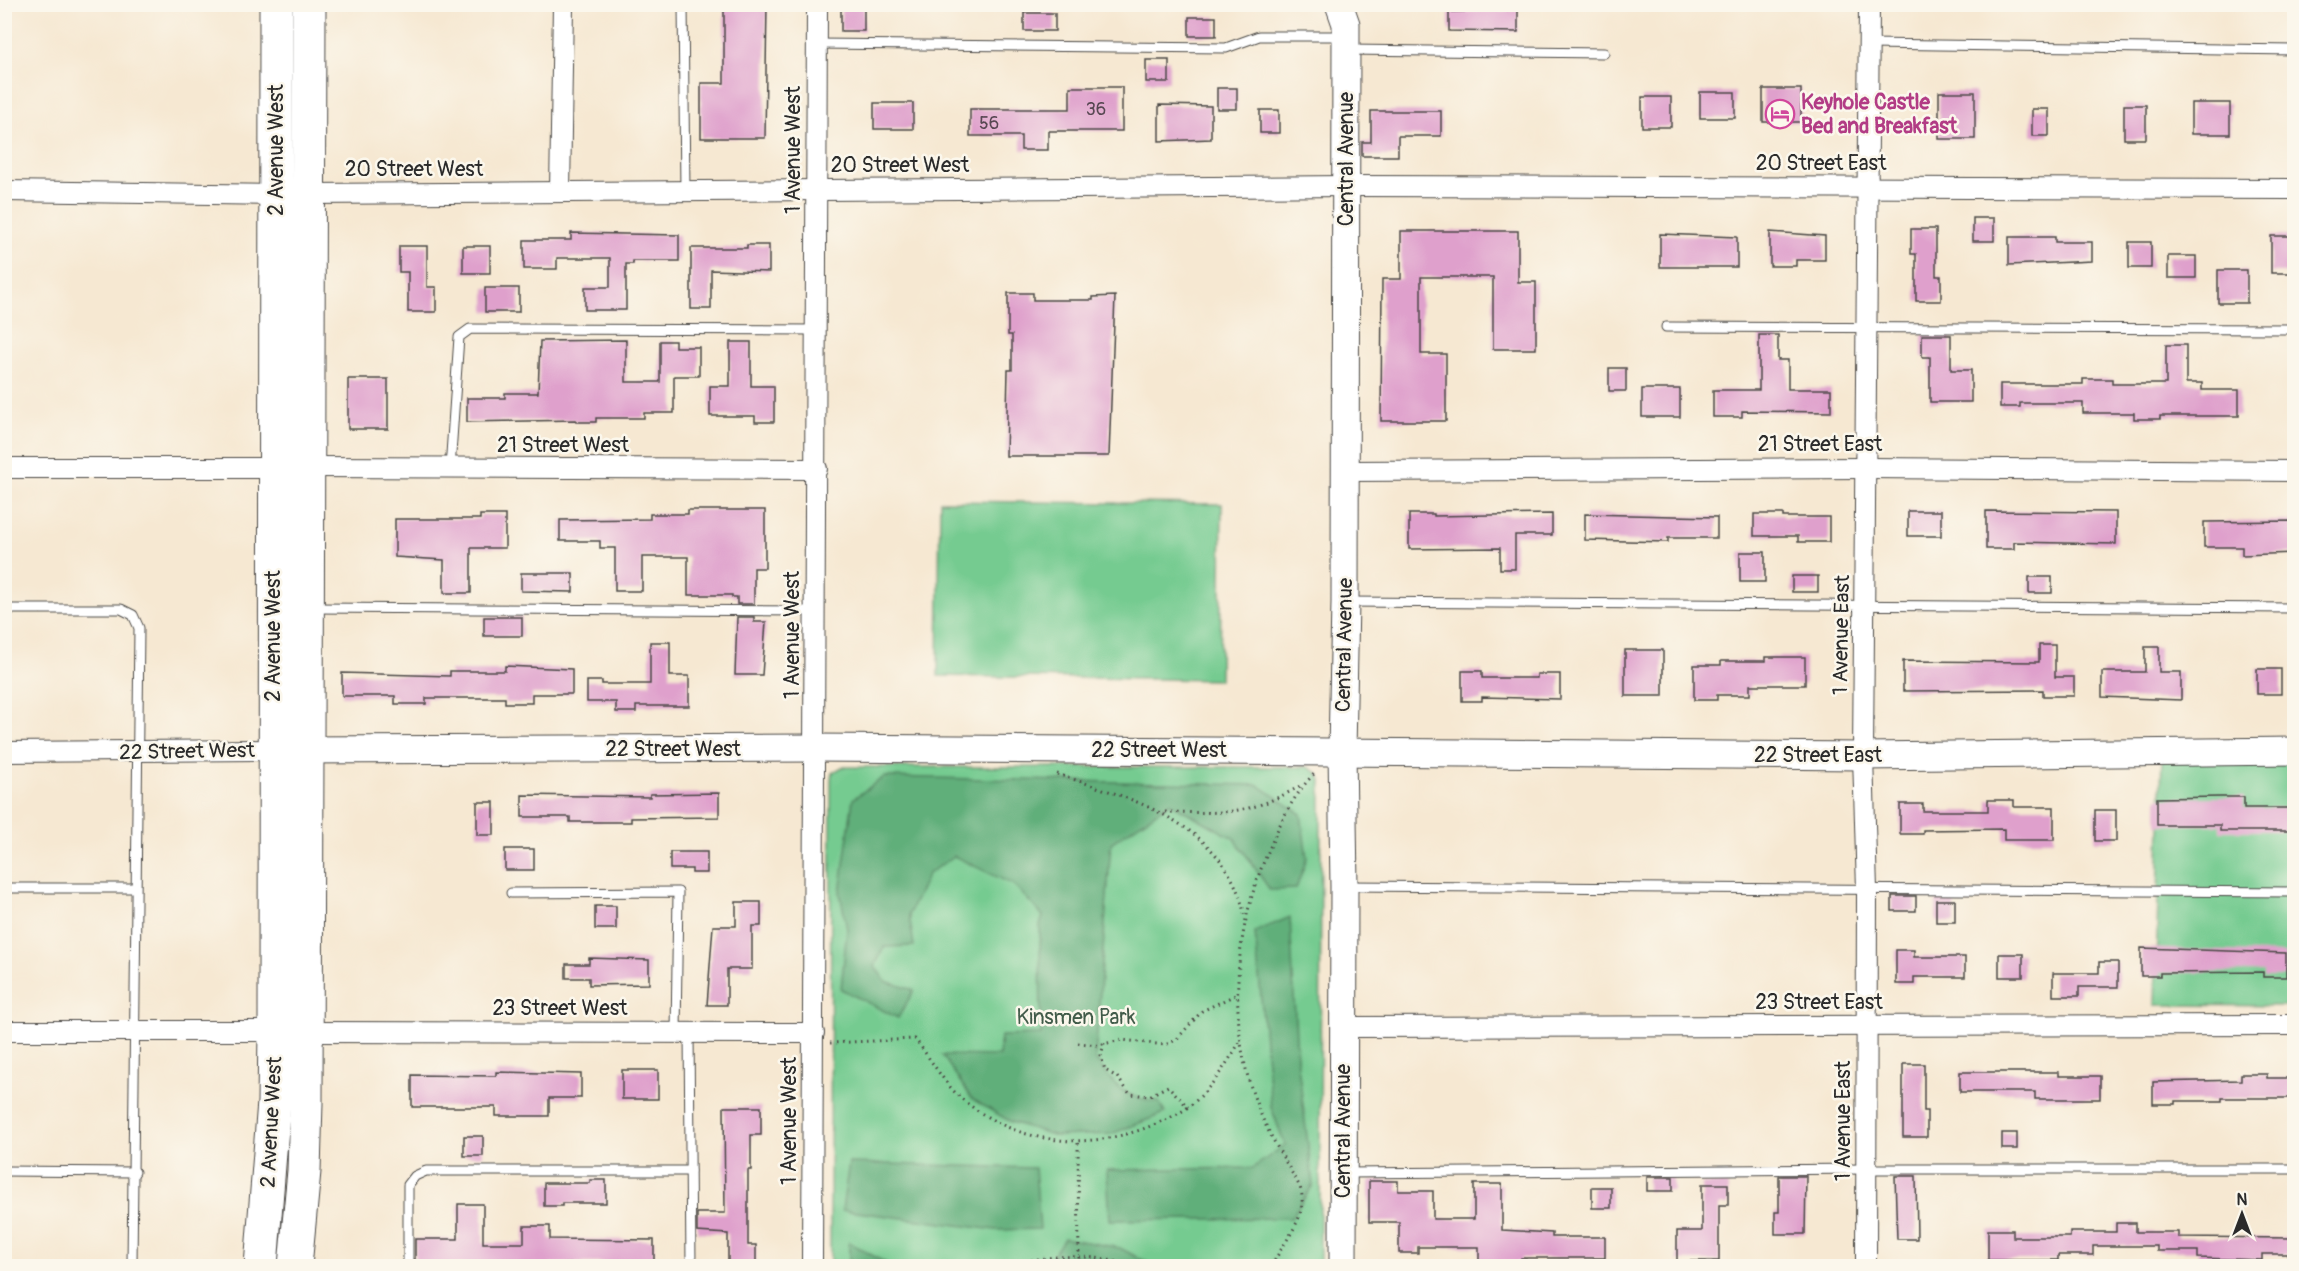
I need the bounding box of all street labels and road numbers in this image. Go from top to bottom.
street label: 2 Avenue West [263,84,290,216]
street label: 1 Avenue West [780,85,807,214]
street label: Central Avenue [1333,91,1360,226]
street label: 20 Street East [1756,150,1887,177]
street label: 20 Street West [831,152,970,179]
street label: 20 Street West [345,156,484,183]
street label: 21 Street East [1758,431,1883,458]
street label: 21 Street West [497,432,630,459]
street label: 2 Avenue West [260,570,287,702]
street label: 1 Avenue West [779,570,806,699]
street label: 1 Avenue East [1827,574,1856,695]
street label: Central Avenue [1330,577,1359,712]
street label: 22 Street West [605,736,741,763]
street label: 22 Street West [119,737,256,766]
street label: 22 Street West [1091,737,1227,764]
street label: 22 Street East [1754,742,1883,769]
street label: 23 Street East [1755,989,1883,1016]
street label: 23 Street West [492,995,628,1022]
street label: 2 Avenue West [255,1055,288,1188]
street label: 1 Avenue West [776,1056,803,1185]
street label: 1 Avenue East [1830,1060,1857,1181]
street label: Central Avenue [1330,1063,1357,1198]

